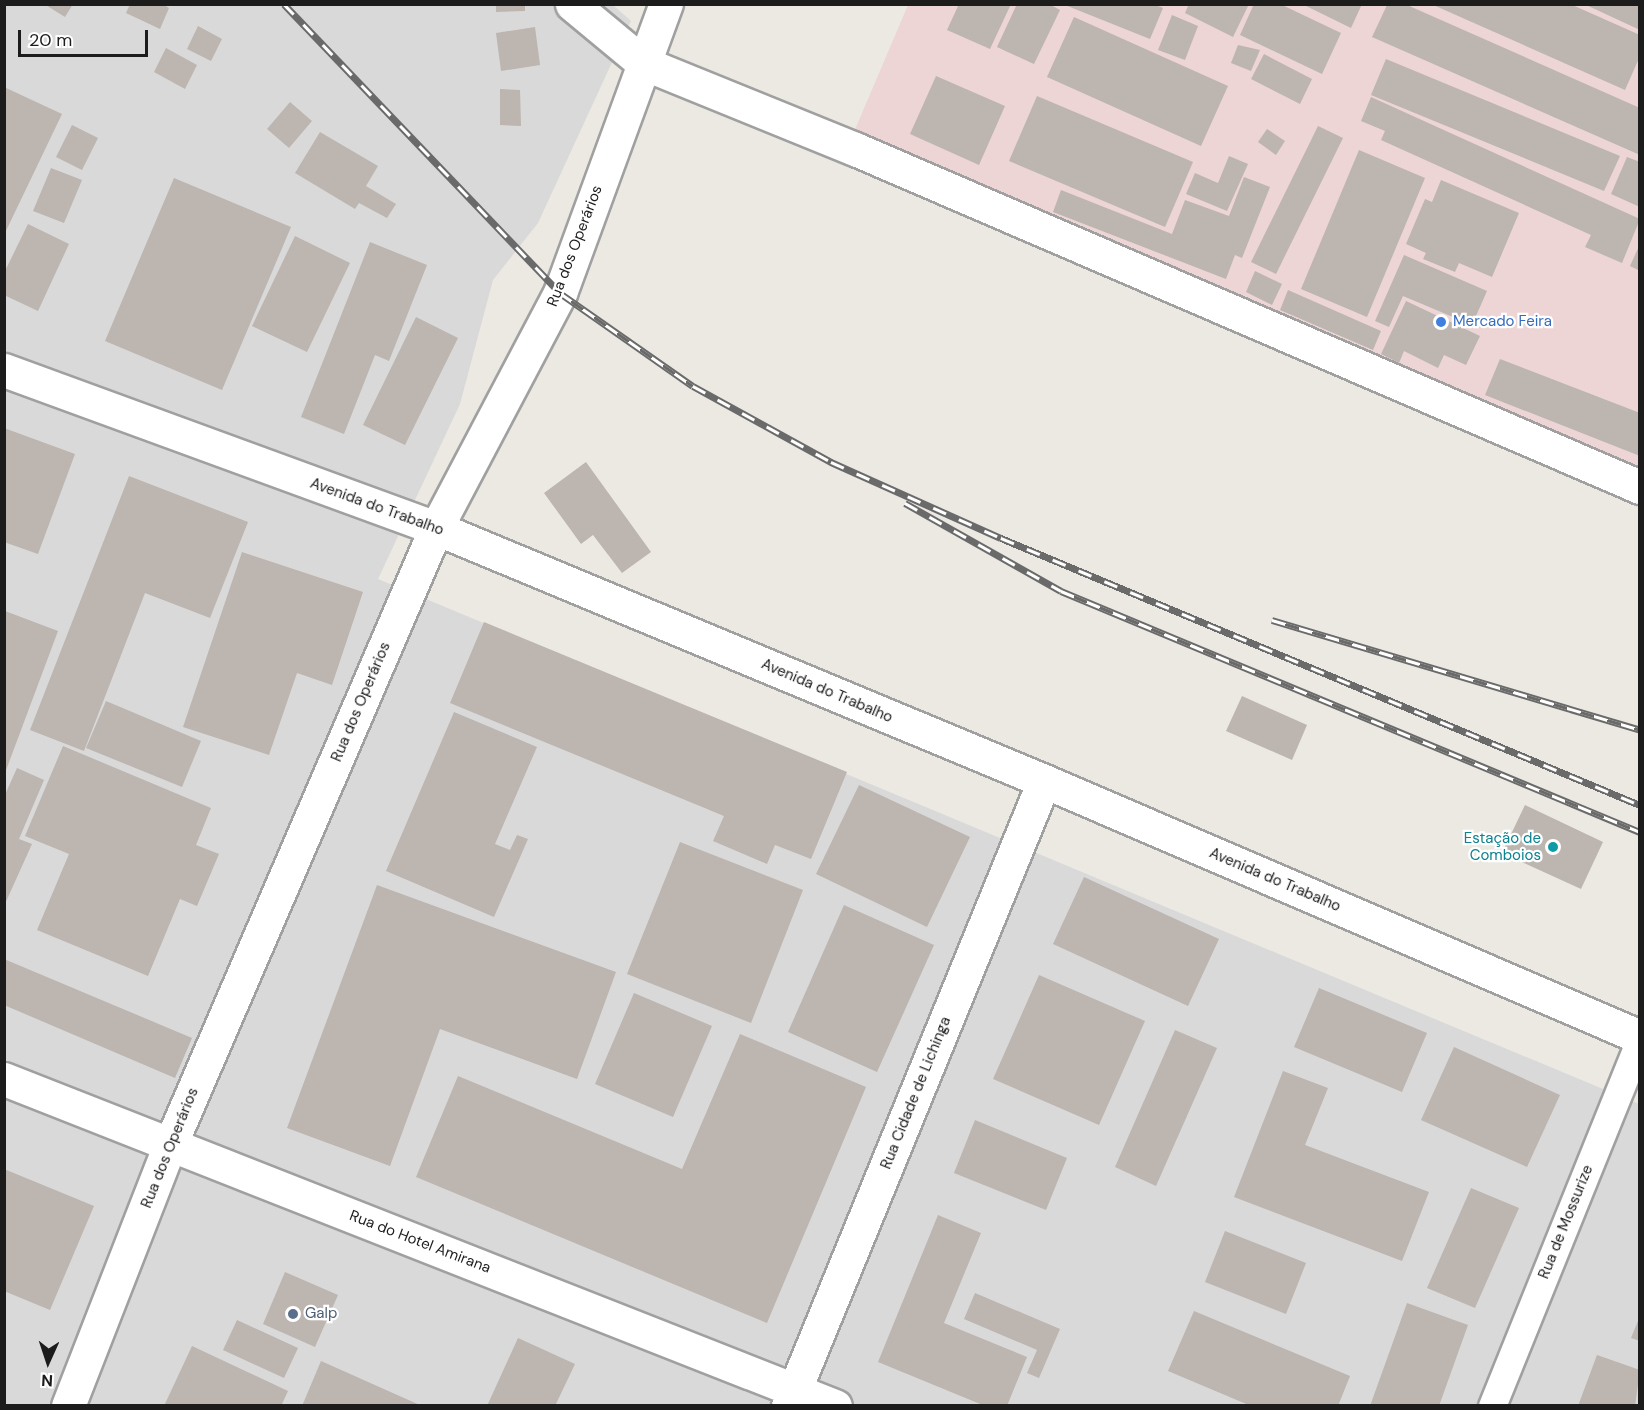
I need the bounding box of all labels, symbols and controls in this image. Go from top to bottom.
scale bar [21,18,152,56]
text: 20 m [29,28,72,52]
street label: Rua dos Operários [544,183,606,309]
place label: Mercado Feira [1453,313,1552,331]
marker: Mercado Feira [1434,315,1448,329]
street label: Avenida do Trabalho [308,474,446,540]
street label: Rua dos Operários [328,639,394,765]
street label: Avenida do Trabalho [759,655,895,727]
place label: Estação de Comboios [1464,829,1541,864]
marker: Estação de Comboios [1546,840,1560,854]
street label: Avenida do Trabalho [1207,844,1343,916]
street label: Rua Cidade de Lichinga [877,1014,955,1172]
street label: Rua dos Operários [138,1085,202,1211]
street label: Rua de Mossurize [1535,1162,1597,1282]
street label: Rua do Hotel Amirana [347,1207,493,1277]
place label: Galp [305,1305,337,1323]
marker: Galp [286,1307,300,1321]
north arrow [18,1332,78,1392]
text: N [41,1370,53,1391]

